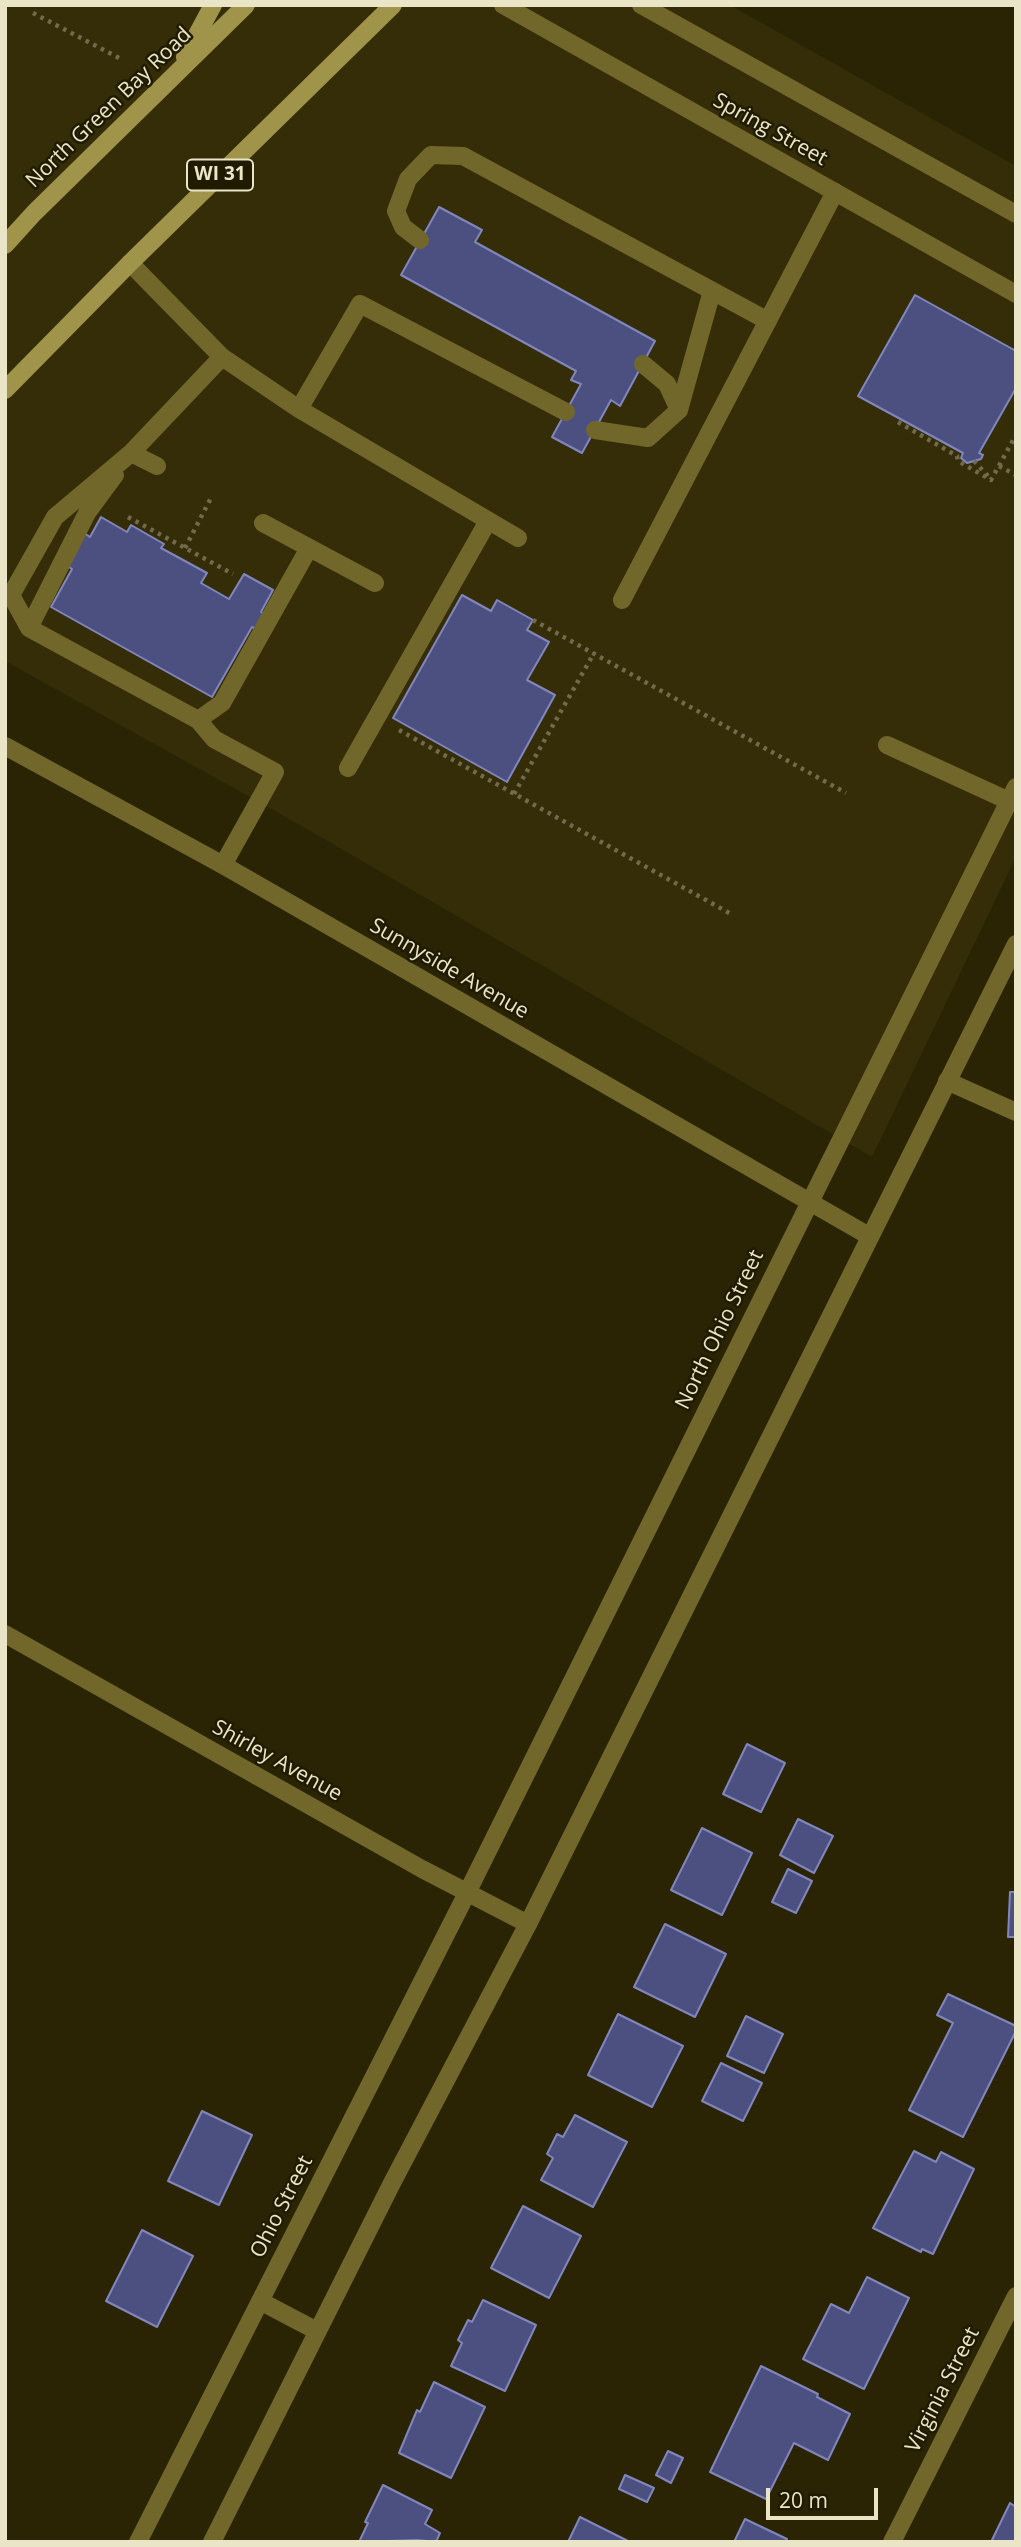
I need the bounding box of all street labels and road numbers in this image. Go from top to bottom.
street label: North Green Bay Road [21,23,197,193]
street label: Spring Street [709,88,831,172]
road number: WI 31 [187,160,253,190]
street label: Sunnyside Avenue [365,913,533,1025]
street label: North Ohio Street [671,1246,769,1414]
street label: Shirley Avenue [208,1715,346,1807]
street label: Ohio Street [246,2152,318,2262]
street label: Virginia Street [901,2323,985,2457]

